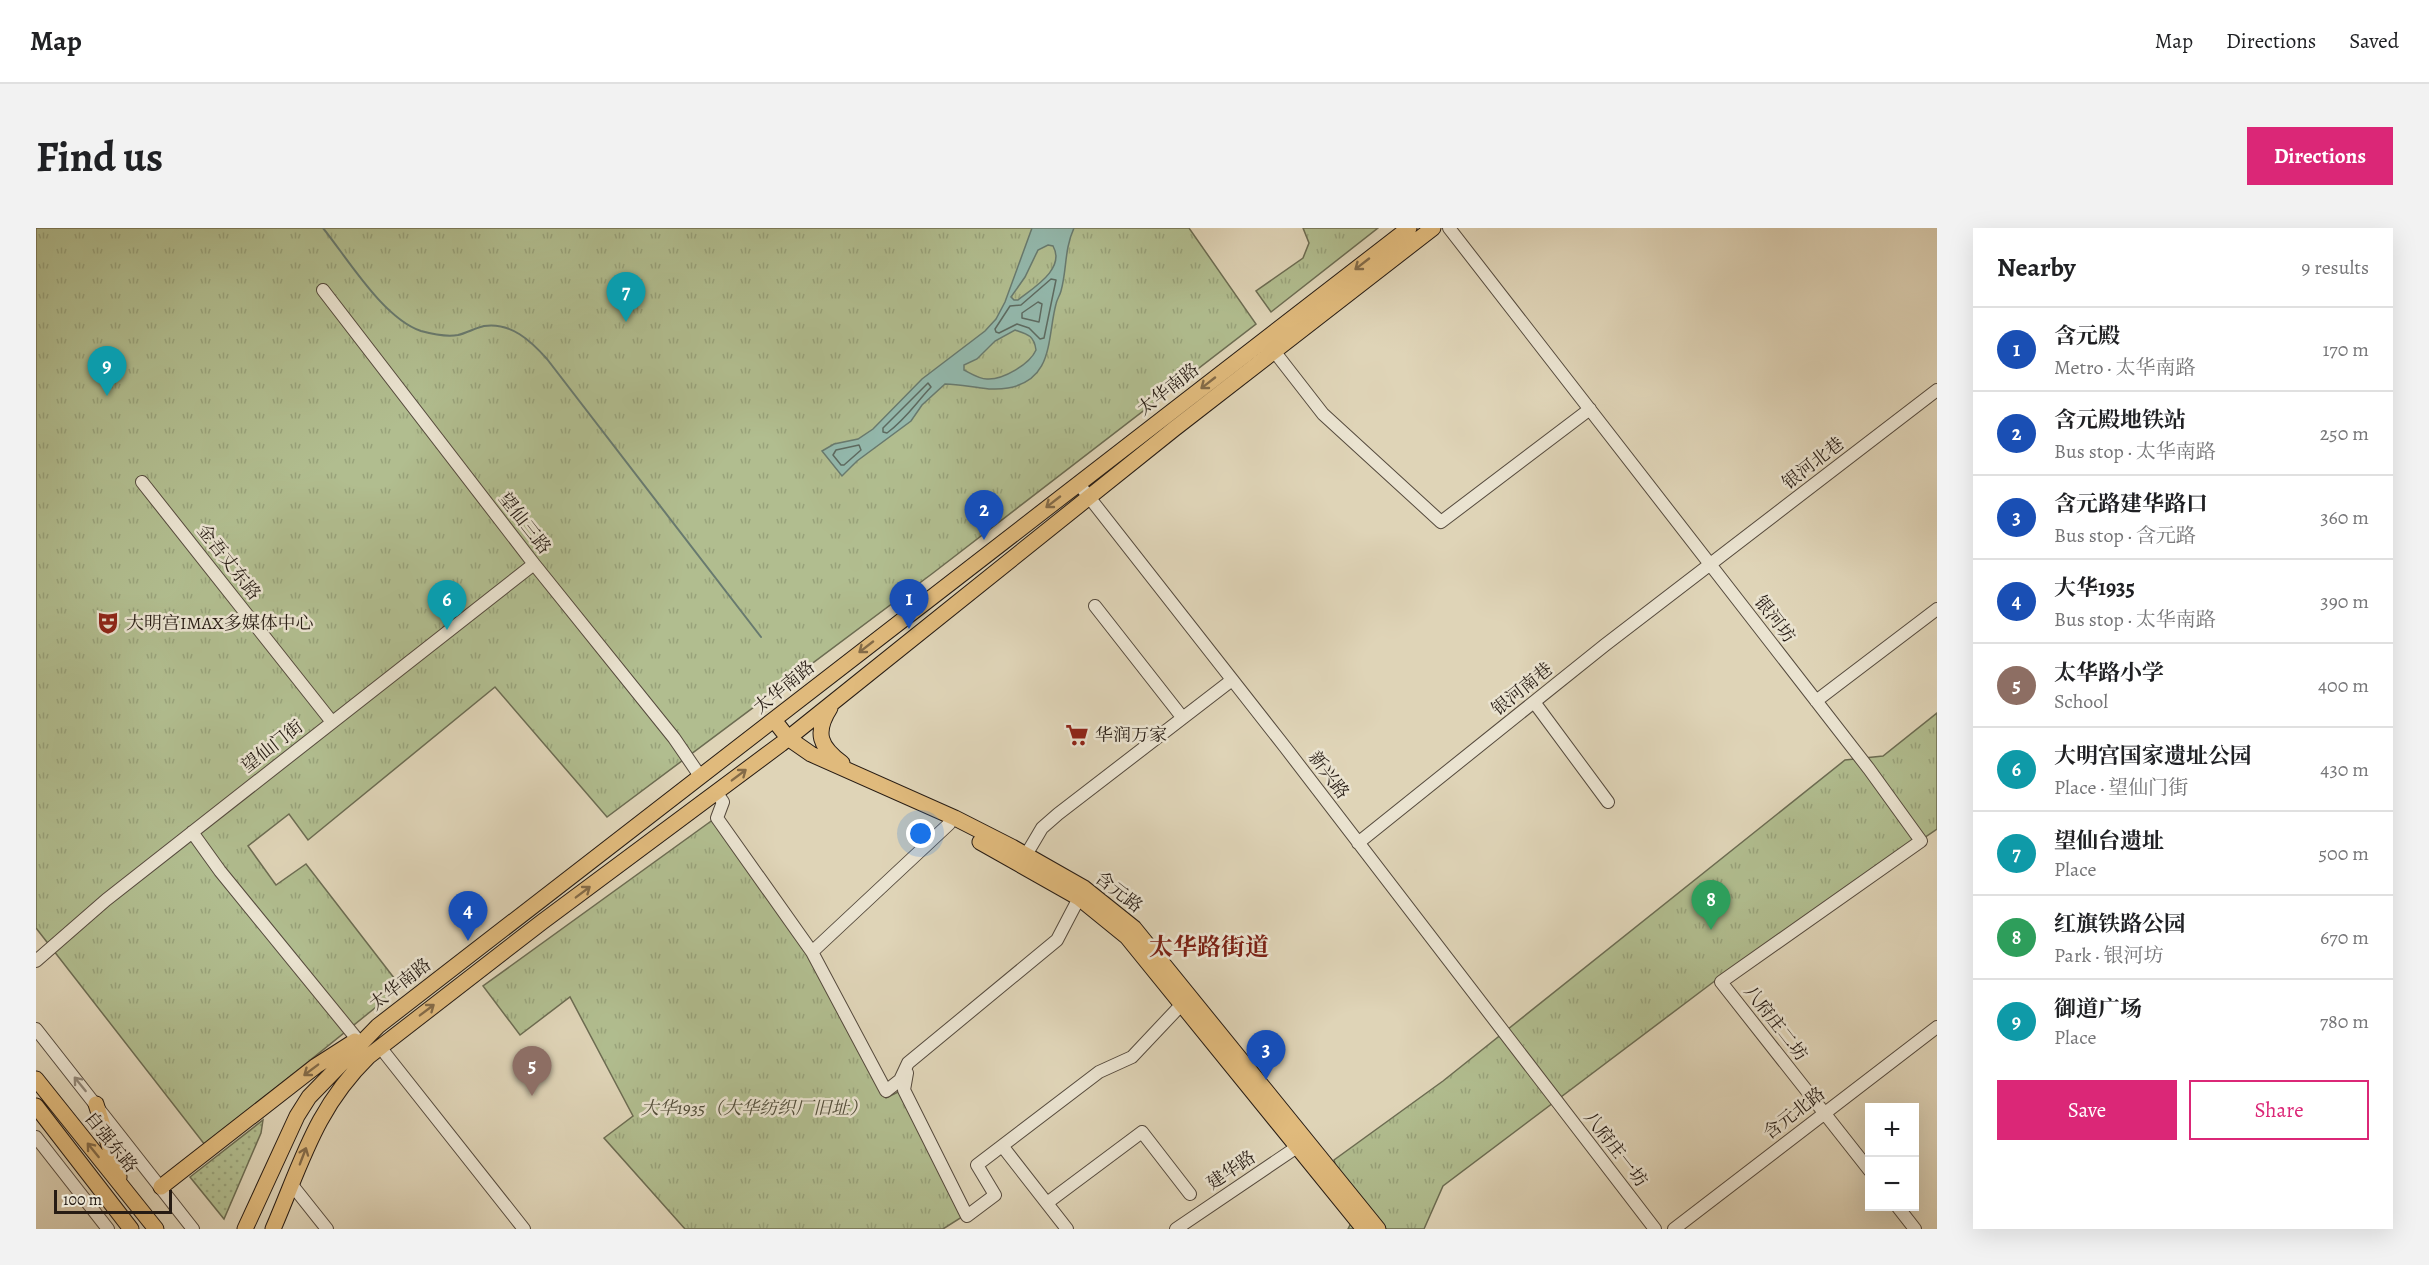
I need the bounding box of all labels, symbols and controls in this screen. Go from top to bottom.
text: Map [30,22,82,60]
text: Map [2155,27,2193,55]
text: Directions [2226,27,2316,55]
text: Saved [2349,27,2399,55]
button: Directions [2247,127,2393,185]
text: Find us [36,128,163,185]
text: Nearby [1997,250,2076,285]
text: 9 results [2301,254,2369,281]
one-way arrow [1355,257,1371,270]
pin: 7 [606,272,646,322]
text: 含元殿 [2054,321,2120,351]
text: 1 [2013,336,2020,363]
text: 170 m [2323,336,2369,363]
pin: 9 [88,346,126,396]
text: Metro · 太华南路 [2054,354,2195,381]
street label: 太华南路 [1132,357,1204,421]
one-way arrow [1200,376,1216,389]
text: 含元殿地铁站 [2054,405,2186,435]
text: 2 [2012,420,2021,447]
text: 250 m [2320,420,2369,447]
street label: 银河北巷 [1777,431,1849,495]
text: Bus stop · 太华南路 [2054,438,2216,465]
street label: 望仙三路 [493,487,557,559]
text: 含元路建华路口 [2054,489,2208,519]
pin: 2 [964,490,1004,540]
one-way arrow [1046,495,1062,508]
text: 3 [2012,504,2021,531]
text: 360 m [2320,504,2369,531]
street label: 金吾丈东路 [192,519,266,605]
text: Bus stop · 含元路 [2054,522,2196,549]
text: 大华1935 [2054,573,2135,603]
pin: 6 [428,580,466,630]
pin: 1 [890,580,928,629]
text: 4 [2012,588,2021,615]
text: 390 m [2320,588,2369,615]
street label: 银河坊 [1749,590,1801,648]
text: Bus stop · 太华南路 [2054,606,2216,633]
theatre icon: 大明宫IMAX多媒体中心 [95,610,121,636]
place label: 大明宫IMAX多媒体中心 [126,611,314,635]
one-way arrow [858,640,874,653]
street label: 太华南路 [748,655,820,719]
street label: 银河南巷 [1486,657,1558,721]
text: 太华路小学 [2054,658,2164,688]
text: 5 [2012,672,2021,699]
text: 400 m [2318,672,2369,699]
text: School [2054,688,2108,715]
street label: 望仙门街 [236,714,308,778]
supermarket icon: 华润万家 [1064,722,1090,748]
place label: 华润万家 [1095,723,1167,747]
text: 大明宫国家遗址公园 [2054,741,2252,771]
street label: 新兴路 [1303,746,1355,804]
text: 6 [2012,756,2021,783]
text: 430 m [2320,756,2369,783]
one-way arrow [730,769,746,782]
text: Place · 望仙门街 [2054,774,2188,801]
your location [906,819,935,848]
text: 望仙台遗址 [2054,826,2164,856]
text: 7 [2012,840,2021,867]
text: 500 m [2318,840,2369,867]
text: Place [2054,856,2096,883]
street label: 含元路 [1090,866,1148,918]
pin: 8 [1692,880,1730,930]
one-way arrow [574,886,590,898]
pin: 4 [448,892,488,941]
text: 红旗铁路公园 [2054,909,2186,939]
text: 8 [2012,924,2021,951]
text: 670 m [2320,924,2369,951]
district label: 太华路街道 [1149,931,1269,963]
text: Park · 银河坊 [2054,942,2163,969]
street label: 太华南路 [364,952,436,1016]
street label: 八府庄二坊 [1739,980,1813,1066]
text: 御道广场 [2054,994,2142,1024]
one-way arrow [419,1004,435,1016]
text: 9 [2012,1008,2021,1035]
text: 780 m [2320,1008,2369,1035]
text: Place [2054,1024,2096,1051]
pin: 3 [1246,1030,1286,1080]
pin: 5 [512,1046,552,1096]
one-way arrow [304,1064,320,1076]
one-way arrow [73,1076,86,1092]
button: Save [1997,1080,2177,1140]
button: Share [2189,1080,2369,1140]
street label: 含元北路 [1758,1081,1830,1145]
park label: 大华1935（大华纺织厂旧址） [641,1096,867,1120]
map controls [1865,1103,1919,1211]
button: + [1865,1103,1919,1157]
street label: 自强东路 [79,1106,143,1178]
street label: 八府庄一坊 [1579,1106,1653,1192]
one-way arrow [87,1143,100,1159]
street label: 建华路 [1202,1145,1260,1195]
one-way arrow [298,1147,309,1165]
button: − [1865,1157,1919,1211]
scale bar [54,1187,172,1214]
text: 100 m [63,1189,102,1211]

